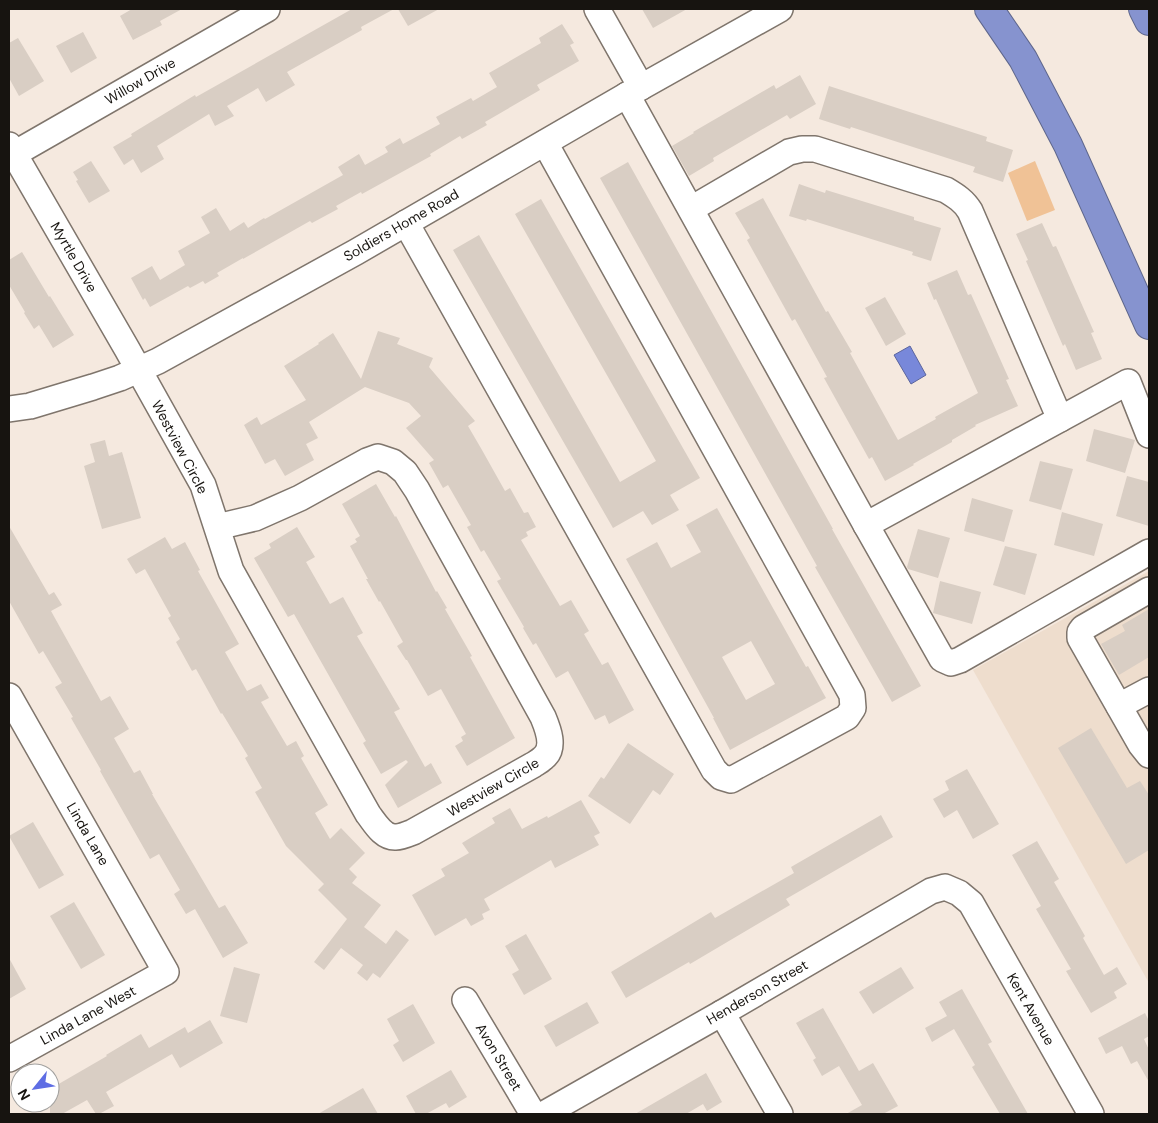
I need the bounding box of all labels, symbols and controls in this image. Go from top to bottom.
street label: Willow Drive [101,53,179,108]
street label: Soldiers Home Road [340,185,462,265]
street label: Myrtle Drive [47,219,101,295]
street label: Westview Circle [148,397,212,497]
street label: Westview Circle [444,753,542,821]
street label: Linda Lane [63,799,113,869]
street label: Henderson Street [703,956,811,1028]
street label: Kent Avenue [1003,970,1059,1048]
street label: Linda Lane West [37,981,139,1049]
street label: Avon Street [472,1020,526,1094]
north arrow [10,1063,60,1113]
text: N [13,1086,34,1103]

